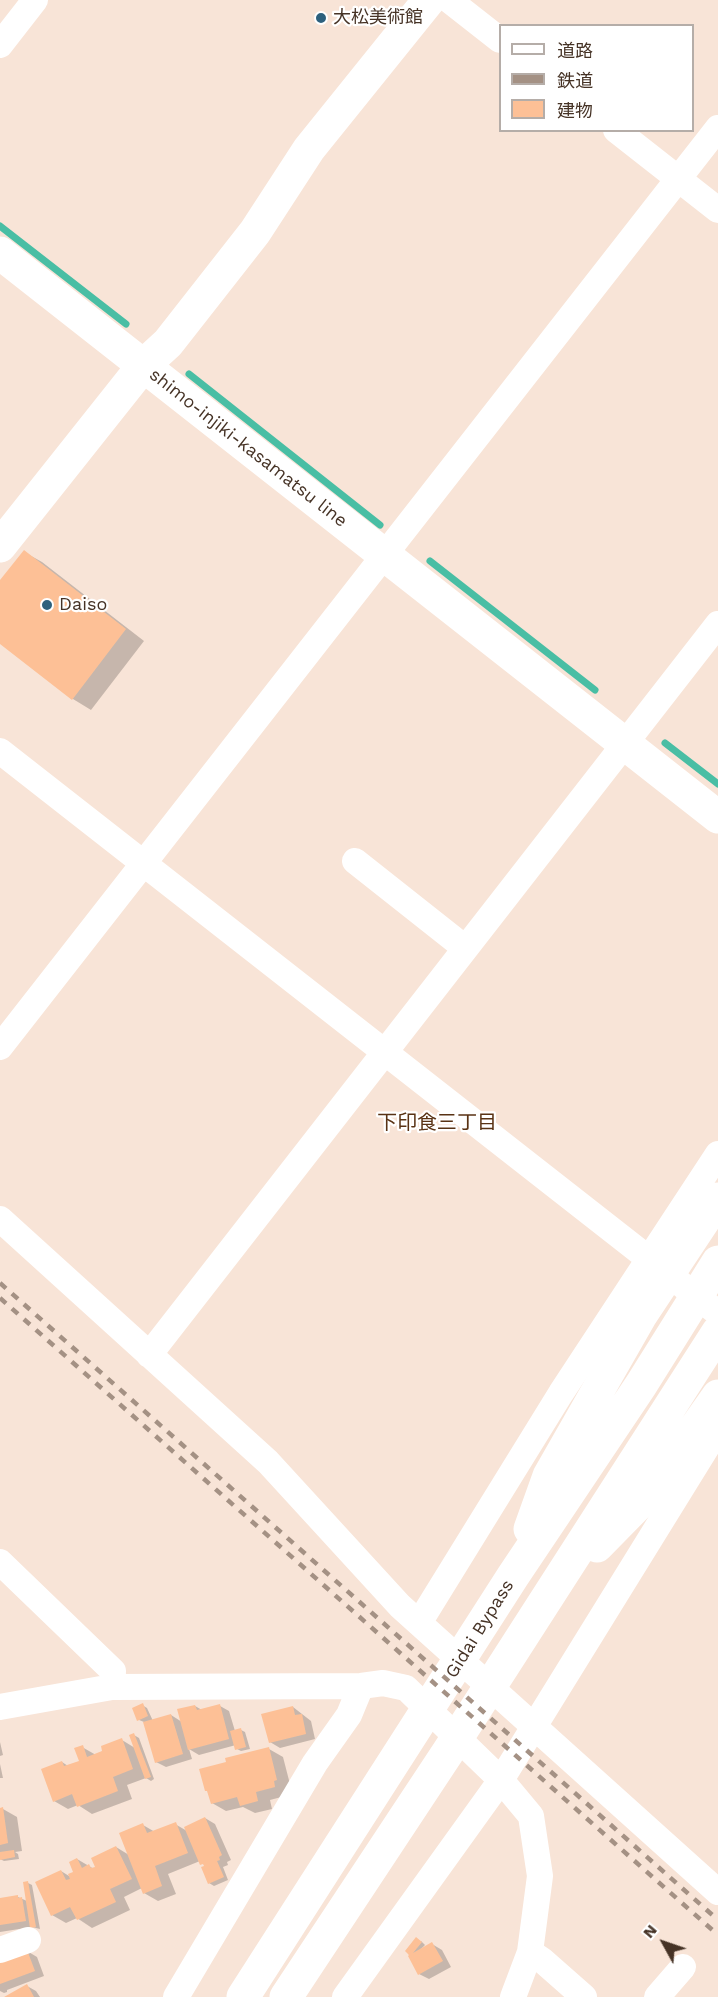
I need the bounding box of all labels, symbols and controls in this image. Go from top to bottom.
place label: 大松美術館 [333,7,423,29]
marker: 大松美術館 [314,11,328,25]
legend [499,24,694,132]
text: 道路 [557,40,593,61]
text: 鉄道 [557,70,593,91]
text: 建物 [557,100,593,121]
street label: shimo-injiki-kasamatsu line [145,364,351,532]
place label: Daiso [59,594,107,616]
marker: Daiso [40,598,54,612]
district label: 下印食三丁目 [377,1111,497,1135]
street label: Gidai Bypass [441,1576,519,1682]
north arrow [634,1913,694,1973]
text: N [639,1920,661,1942]

